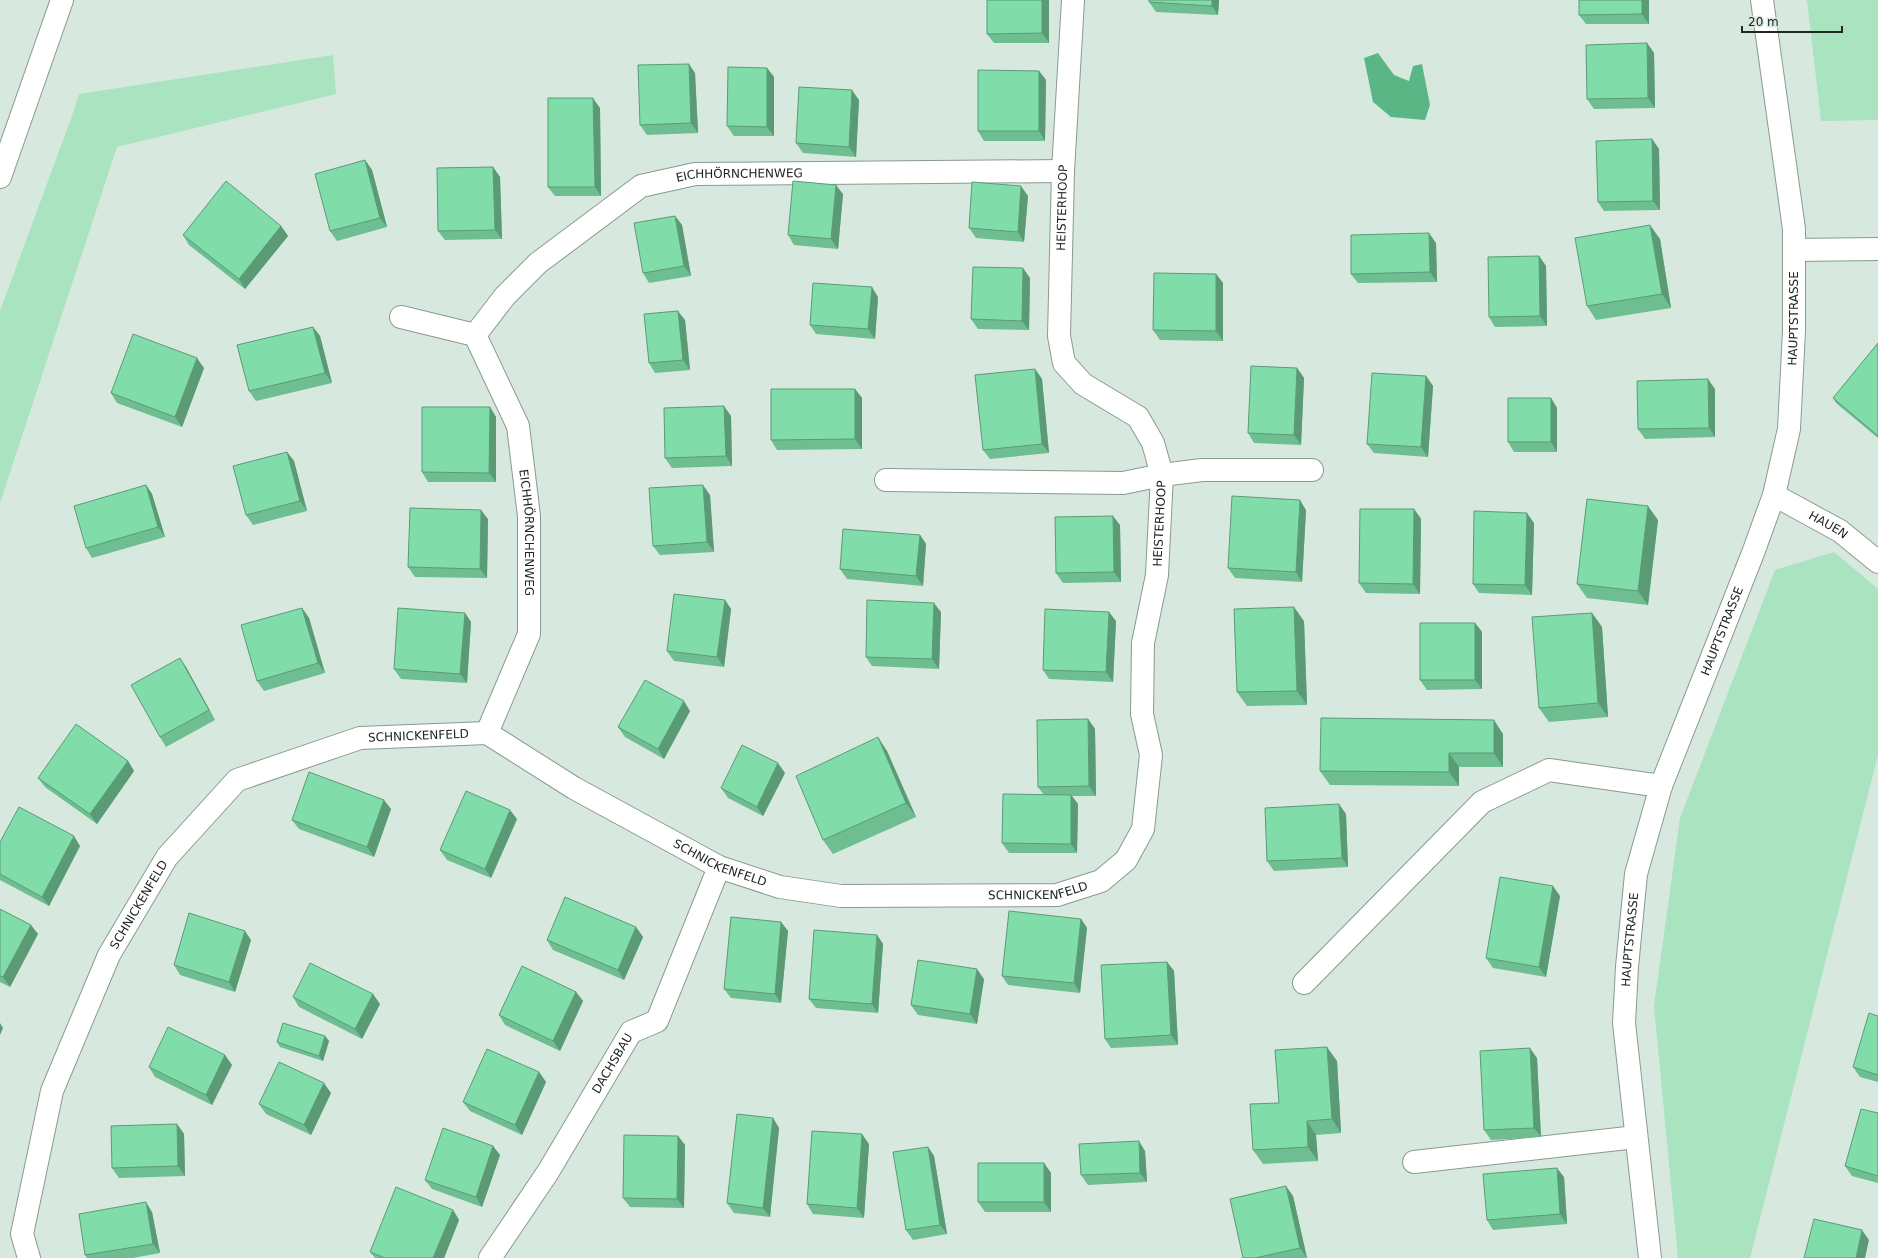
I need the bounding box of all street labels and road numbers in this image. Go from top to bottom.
street label: HEISTERHOOP [1054,164,1070,251]
street label: EICHHÖRNCHENWEG [675,165,803,185]
street label: HAUPTSTRASSE [1785,271,1801,366]
street label: EICHHÖRNCHENWEG [516,468,538,596]
street label: HEISTERHOOP [1150,480,1169,567]
street label: HAUEN [1806,508,1851,542]
street label: HAUPTSTRASSE [1698,585,1746,678]
street label: SCHNICKENFELD [368,727,469,745]
street label: SCHNICKENFELD [671,836,768,889]
street label: SCHNICKENFELD [107,858,170,952]
street label: SCHNICKENFELD [988,879,1090,902]
street label: HAUPTSTRASSE [1619,892,1641,987]
street label: DACHSBAU [589,1031,636,1096]

